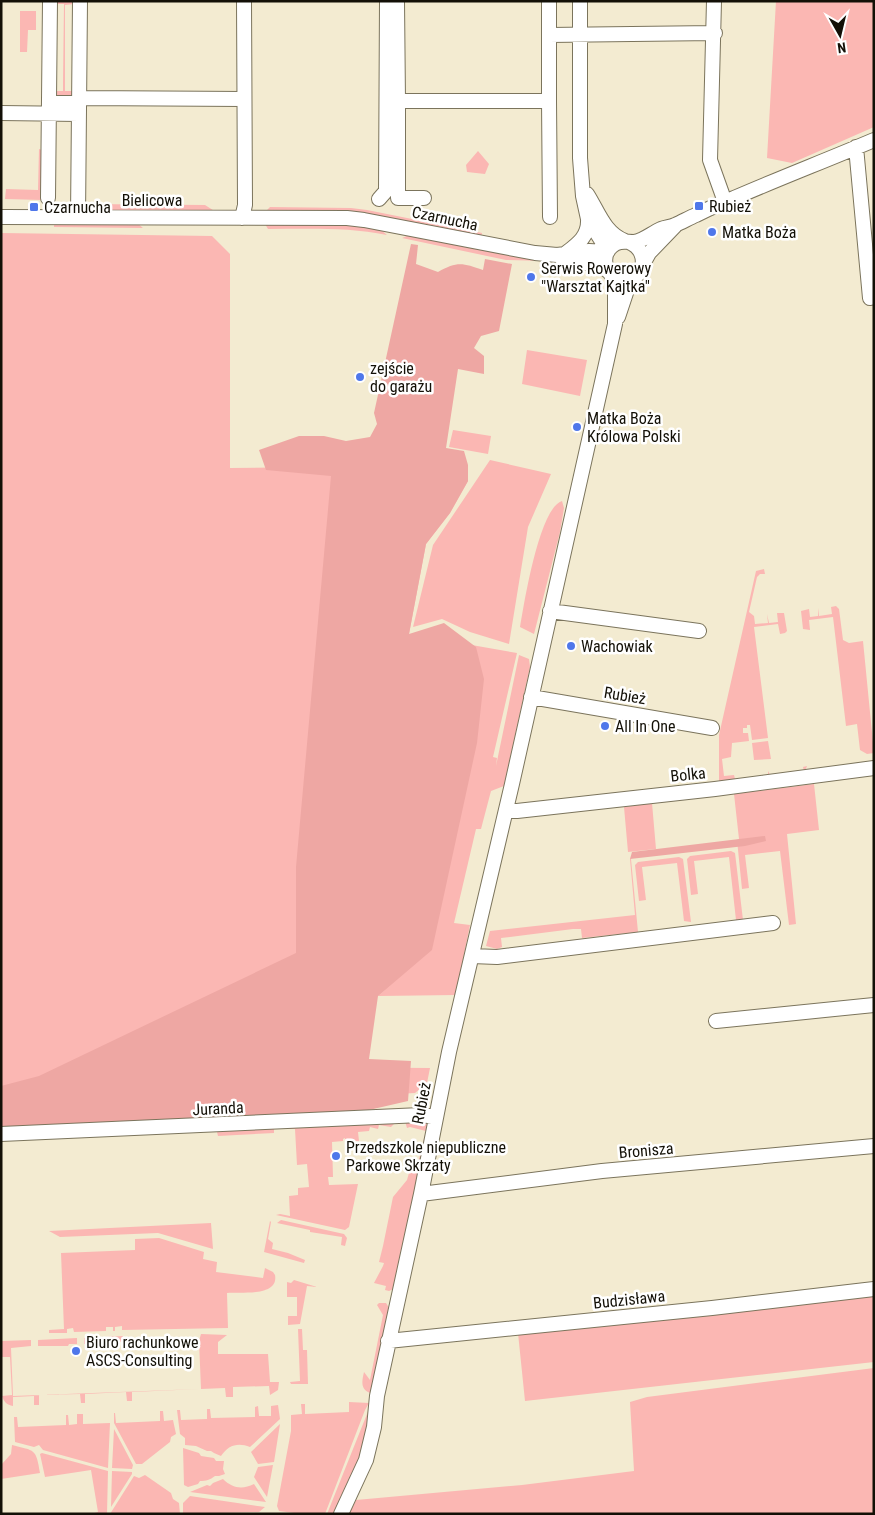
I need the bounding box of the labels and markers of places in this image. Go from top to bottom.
place label: Rubież [709,197,751,216]
place label: Czarnucha [44,198,111,217]
marker: Rubież [693,200,705,212]
marker: Czarnucha [28,201,40,213]
place label: Matka Boża [722,223,796,242]
marker: Matka Boża [706,226,718,238]
place label: Serwis Rowerowy "Warsztat Kajtka" [541,259,651,296]
marker: Serwis Rowerowy "Warsztat Kajtka" [525,271,537,283]
place label: zejście do garażu [370,359,432,396]
marker: zejście do garażu [354,371,366,383]
place label: Matka Boża Królowa Polski [587,409,681,446]
marker: Matka Boża Królowa Polski [571,421,583,433]
place label: Wachowiak [581,637,653,656]
marker: Wachowiak [565,640,577,652]
place label: All In One [615,717,676,736]
marker: All In One [599,720,611,732]
place label: Przedszkole niepubliczne Parkowe Skrzaty [346,1138,506,1175]
marker: Przedszkole niepubliczne Parkowe Skrzaty [330,1150,342,1162]
place label: Biuro rachunkowe ASCS-Consulting [86,1333,199,1370]
marker: Biuro rachunkowe ASCS-Consulting [70,1345,82,1357]

